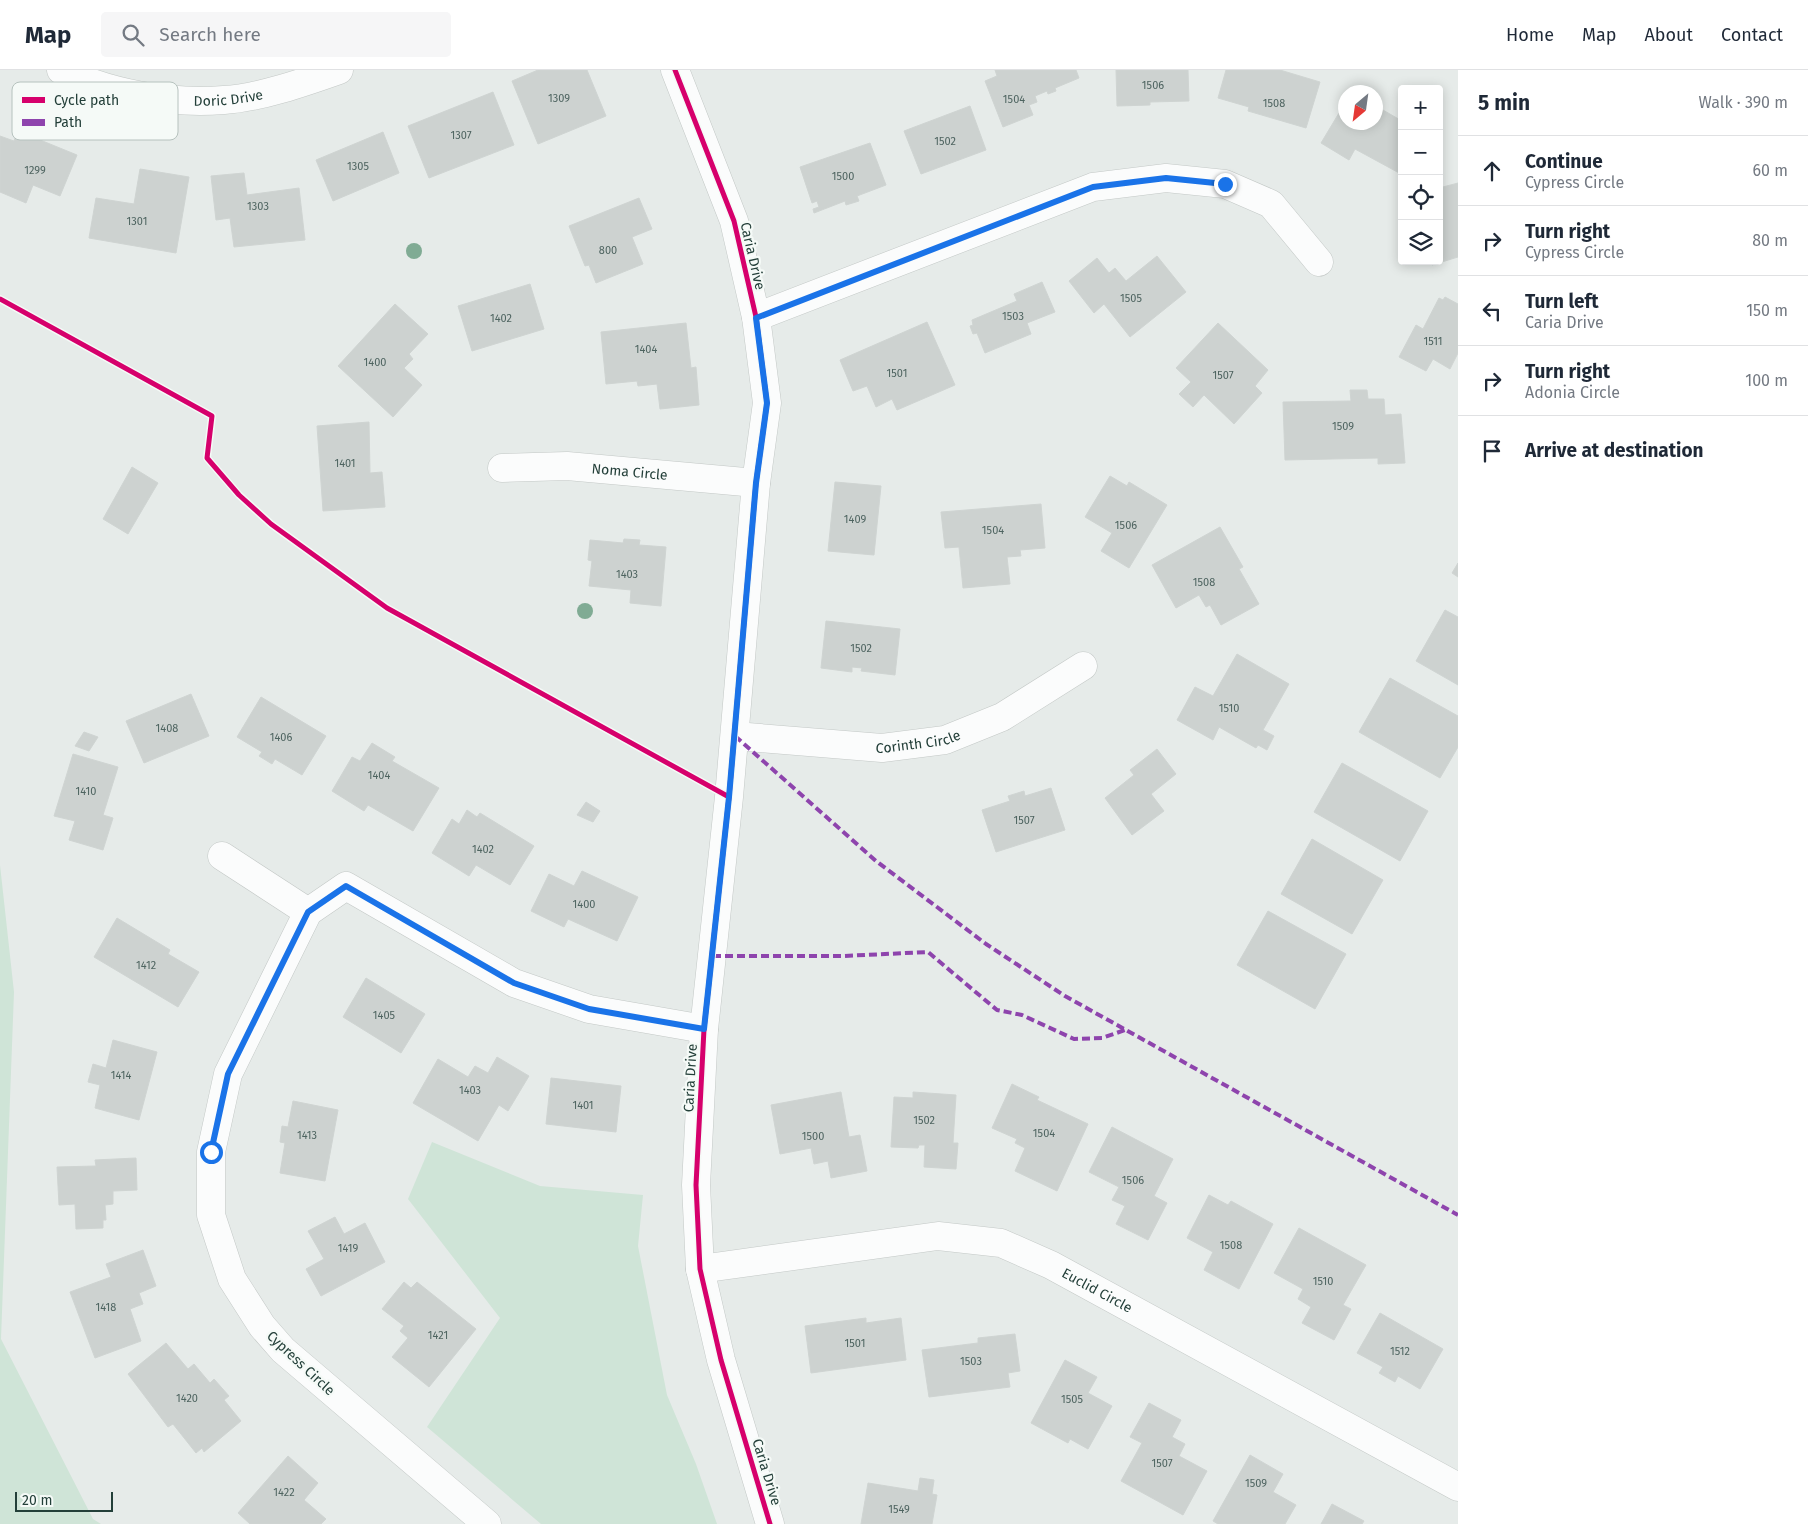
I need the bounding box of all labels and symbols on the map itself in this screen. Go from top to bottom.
house number: 1506 [1142,79,1164,92]
legend [12,82,178,140]
north arrow [1338,85,1383,130]
street label: Doric Drive [193,86,265,110]
text: Cycle path [54,92,119,109]
house number: 1309 [548,92,570,105]
house number: 1504 [1003,93,1025,106]
house number: 1508 [1263,97,1285,110]
text: Path [54,114,82,131]
house number: 1307 [450,129,472,142]
house number: 1502 [934,135,956,148]
house number: 1305 [347,160,369,173]
house number: 1299 [24,164,46,177]
house number: 1500 [832,170,854,183]
route end [1214,173,1237,196]
house number: 1303 [247,200,269,213]
house number: 1301 [127,215,147,228]
street label: Caria Drive [736,221,769,292]
house number: 800 [599,244,617,257]
house number: 1505 [1120,292,1142,305]
house number: 1503 [1002,310,1024,323]
house number: 1402 [490,312,512,325]
house number: 1511 [1423,335,1443,348]
house number: 1404 [635,343,657,356]
house number: 1400 [364,356,386,369]
house number: 1501 [887,367,907,380]
house number: 1507 [1212,369,1234,382]
house number: 1509 [1332,420,1354,433]
house number: 1401 [334,457,356,470]
street label: Noma Circle [591,460,668,484]
house number: 1409 [844,513,866,526]
house number: 1506 [1115,519,1137,532]
house number: 1504 [982,524,1004,537]
house number: 1403 [616,568,638,581]
house number: 1508 [1193,576,1215,589]
house number: 1502 [850,642,872,655]
house number: 1510 [1219,702,1239,715]
house number: 1408 [156,722,178,735]
street label: Corinth Circle [875,727,963,757]
house number: 1406 [270,731,292,744]
house number: 1404 [368,769,390,782]
house number: 1410 [76,785,96,798]
house number: 1507 [1013,814,1035,827]
house number: 1402 [472,843,494,856]
house number: 1400 [573,898,595,911]
house number: 1412 [136,959,156,972]
house number: 1405 [373,1009,396,1022]
street label: Caria Drive [680,1043,701,1113]
house number: 1414 [111,1069,131,1082]
house number: 1403 [459,1084,481,1097]
house number: 1401 [572,1099,594,1112]
house number: 1502 [913,1114,935,1127]
house number: 1504 [1033,1127,1055,1140]
house number: 1413 [297,1129,317,1142]
house number: 1500 [802,1130,824,1143]
route start [200,1141,223,1164]
house number: 1506 [1122,1174,1144,1187]
house number: 1508 [1220,1239,1242,1252]
house number: 1419 [338,1242,358,1255]
street label: Euclid Circle [1059,1265,1135,1317]
house number: 1510 [1313,1275,1333,1288]
house number: 1418 [96,1301,116,1314]
street label: Cypress Circle [263,1328,338,1399]
house number: 1421 [428,1329,448,1342]
house number: 1501 [845,1337,865,1350]
house number: 1512 [1390,1345,1410,1358]
house number: 1503 [960,1355,982,1368]
house number: 1420 [176,1392,198,1405]
house number: 1505 [1061,1393,1083,1406]
street label: Caria Drive [748,1437,785,1508]
house number: 1507 [1151,1457,1173,1470]
house number: 1509 [1245,1477,1267,1490]
house number: 1422 [273,1486,295,1499]
scale bar [15,1489,112,1512]
house number: 1549 [888,1503,910,1516]

